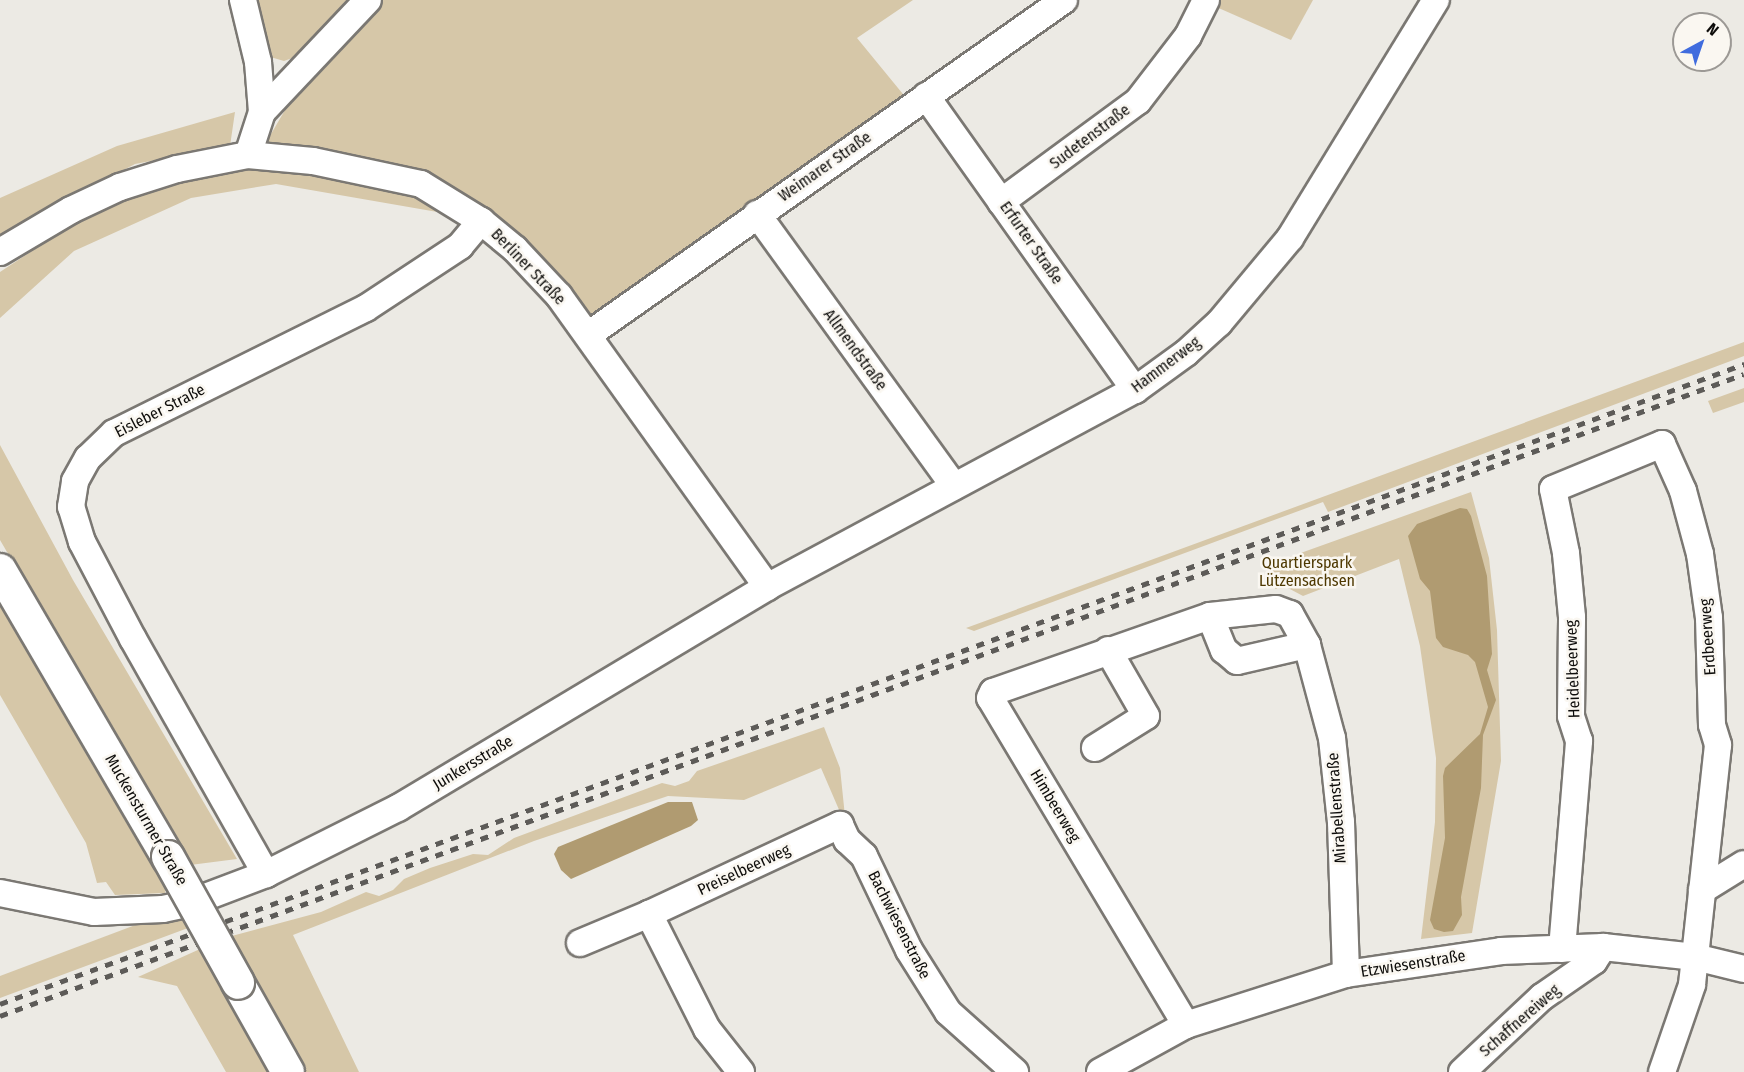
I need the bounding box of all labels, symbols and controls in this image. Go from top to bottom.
north arrow [1672,12,1732,72]
text: N [1703,19,1722,40]
street label: Sudetenstraße [1046,101,1134,173]
street label: Weimarer Straße [775,128,875,206]
street label: Erfurter Straße [995,198,1067,288]
street label: Berliner Straße [487,225,569,309]
street label: Allmendstraße [819,306,891,394]
street label: Hammerweg [1128,333,1204,397]
street label: Eisleber Straße [112,380,208,442]
park label: Quartierspark Lützensachsen [1259,553,1355,591]
street label: Erdbeerweg [1696,598,1720,676]
street label: Heidelbeerweg [1562,620,1584,718]
street label: Junkersstraße [430,732,516,794]
street label: Muckensturmer Straße [101,751,191,889]
street label: Mirabellenstraße [1324,752,1350,864]
street label: Himbeerweg [1026,766,1084,846]
street label: Preiselbeerweg [695,840,793,900]
street label: Bachwiesenstraße [863,868,935,982]
street label: Etzwiesenstraße [1359,946,1467,982]
street label: Schaffnereiweg [1476,981,1564,1061]

